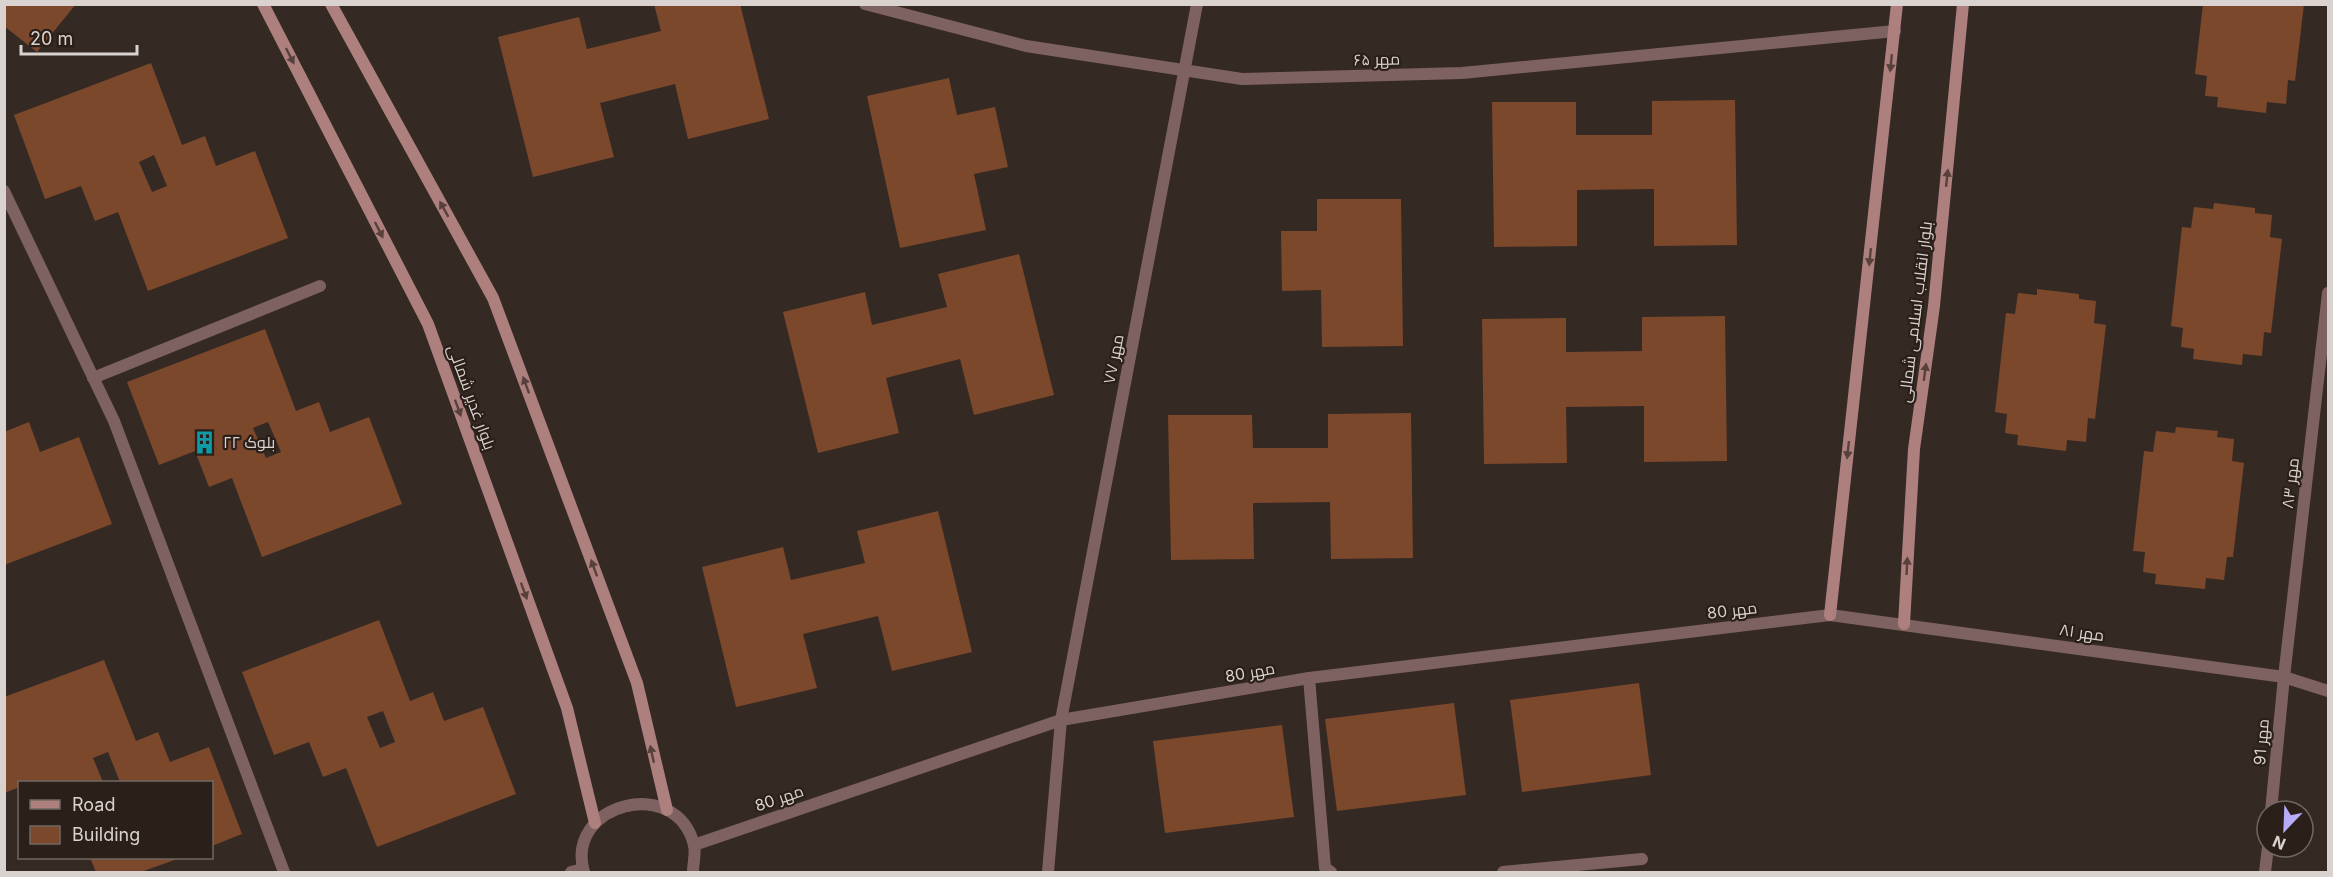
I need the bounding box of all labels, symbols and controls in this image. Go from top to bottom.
scale bar [21,18,136,56]
text: 20 m [30,28,73,49]
one-way arrow [285,48,295,65]
street label: مهر ۶۵ [1354,49,1400,70]
one-way arrow [1887,53,1896,72]
one-way arrow [1943,169,1952,188]
one-way arrow [439,200,449,217]
street label: بلوار انقلاب اسلامی شمالی [1894,220,1937,404]
one-way arrow [375,221,384,238]
one-way arrow [1865,247,1875,266]
street label: مهر ۷۷ [1098,332,1129,386]
street label: بلوار غدیر شمالی [443,342,500,453]
one-way arrow [1921,362,1930,381]
one-way arrow [521,376,531,394]
one-way arrow [454,399,464,417]
building icon: بلوک ۲۲ [192,429,218,455]
place label: بلوک ۲۲ [223,432,275,452]
one-way arrow [1843,441,1853,460]
street label: مهر ۸۳ [2277,456,2304,510]
one-way arrow [1903,556,1912,575]
one-way arrow [589,559,599,577]
one-way arrow [520,582,530,600]
street label: مهر 80 [1706,597,1758,624]
street label: مهر ۸۱ [2058,619,2106,646]
street label: مهر 80 [1224,658,1277,687]
street label: مهر 91 [2249,718,2274,766]
one-way arrow [647,744,657,763]
street label: مهر 80 [752,780,806,817]
legend [18,781,213,859]
text: Road [72,794,115,815]
north arrow [2255,799,2315,859]
text: Building [72,824,140,845]
text: N [2270,831,2289,854]

